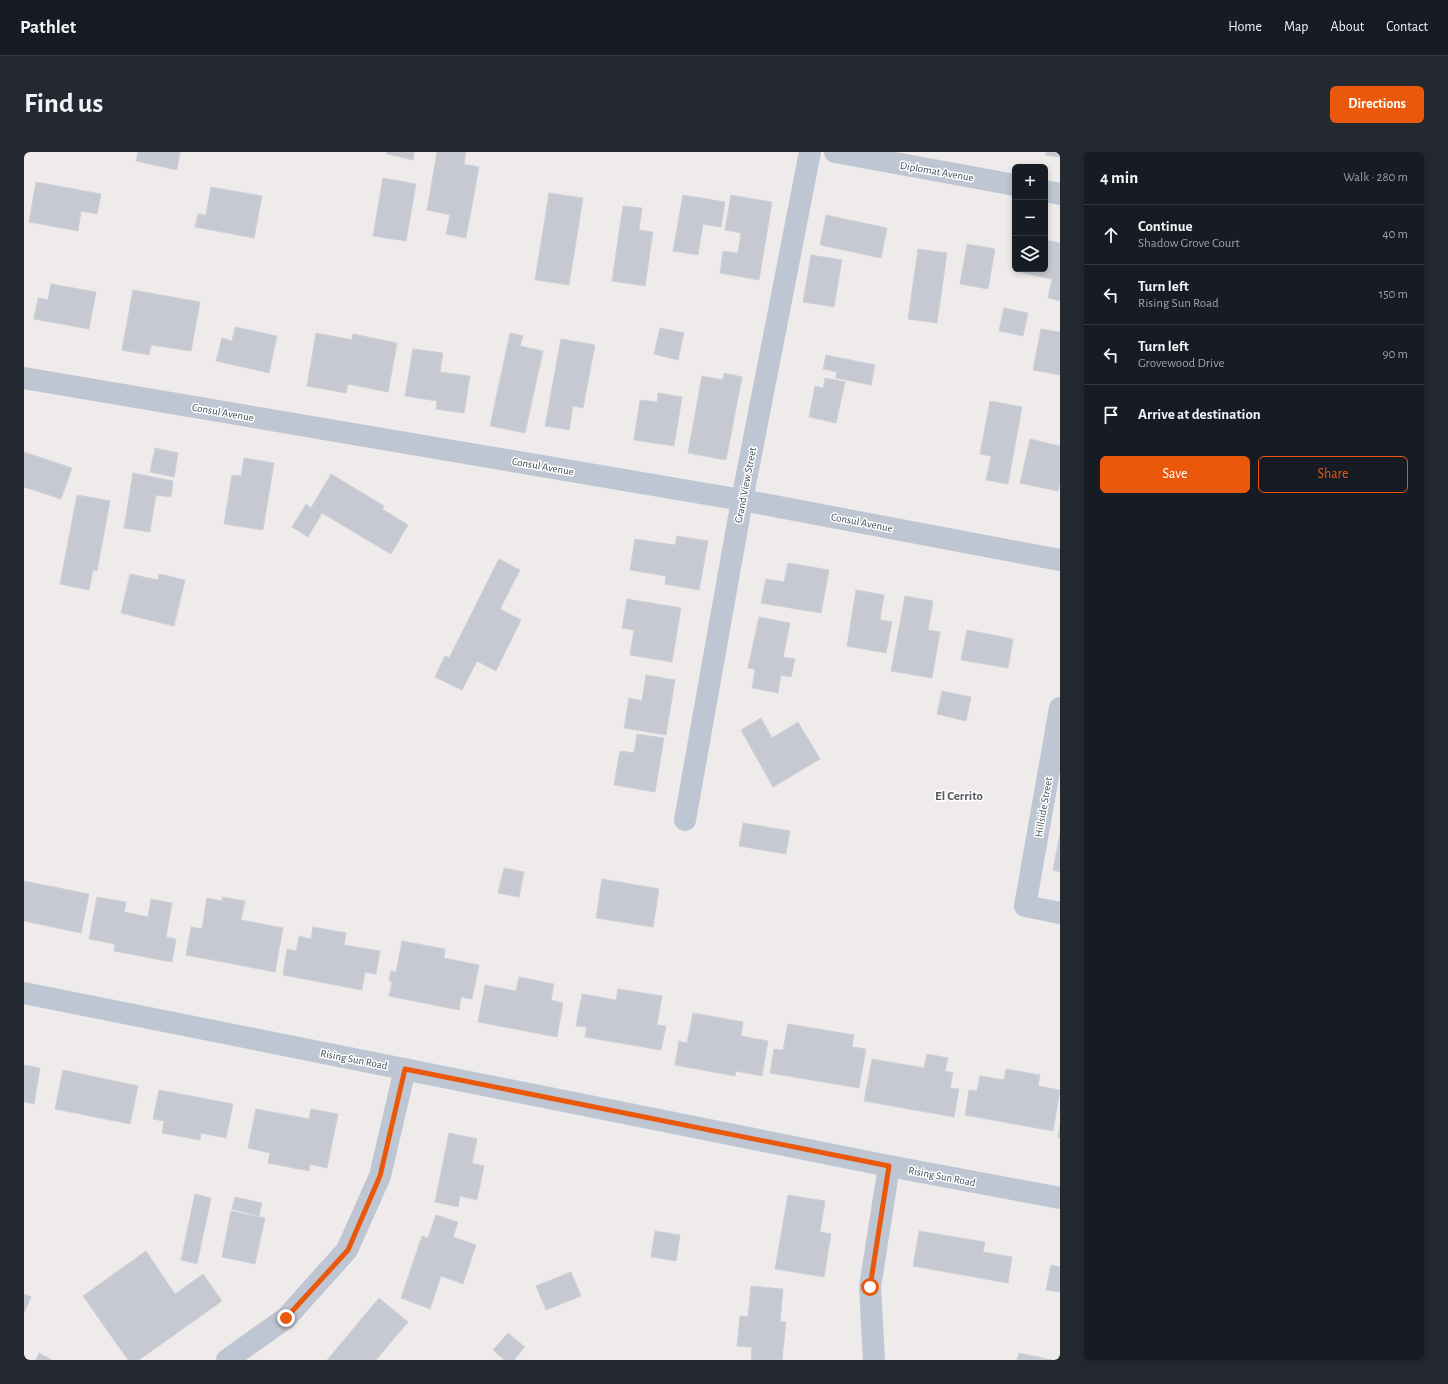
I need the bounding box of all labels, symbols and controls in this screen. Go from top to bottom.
text: Pathlet [20,18,76,37]
text: Home [1228,20,1262,34]
text: Map [1284,20,1308,34]
text: About [1330,20,1364,34]
text: Contact [1386,20,1428,34]
button: Directions [1330,86,1424,123]
text: Find us [24,90,103,118]
street label: Diplomat Avenue [899,160,975,183]
map controls [1012,164,1048,272]
button: + [1012,164,1048,200]
text: 4 min [1100,169,1138,186]
text: Walk · 280 m [1343,171,1408,184]
button: − [1012,200,1048,236]
text: Continue [1138,219,1193,234]
icon: ahead [1100,224,1122,246]
text: 40 m [1382,228,1408,241]
button: layers [1012,236,1048,272]
text: Shadow Grove Court [1138,237,1240,250]
text: Turn left [1138,279,1189,294]
icon: left [1100,284,1122,306]
text: 150 m [1379,288,1408,301]
text: Rising Sun Road [1138,297,1219,310]
text: Turn left [1138,339,1189,354]
icon: left [1100,344,1122,366]
text: 90 m [1382,348,1408,361]
text: Grovewood Drive [1138,357,1225,370]
street label: Consul Avenue [191,402,255,423]
icon: arrive [1100,404,1122,426]
text: Arrive at destination [1138,407,1261,422]
street label: Grand View Street [733,446,758,524]
street label: Consul Avenue [511,456,575,477]
button: Save [1100,456,1250,493]
button: Share [1258,456,1408,493]
street label: Consul Avenue [830,511,894,534]
street label: Hillside Street [1033,776,1054,838]
district label: El Cerrito [935,790,984,803]
street label: Rising Sun Road [319,1048,389,1071]
street label: Rising Sun Road [907,1165,977,1188]
route start [861,1278,879,1296]
route end [277,1309,295,1327]

